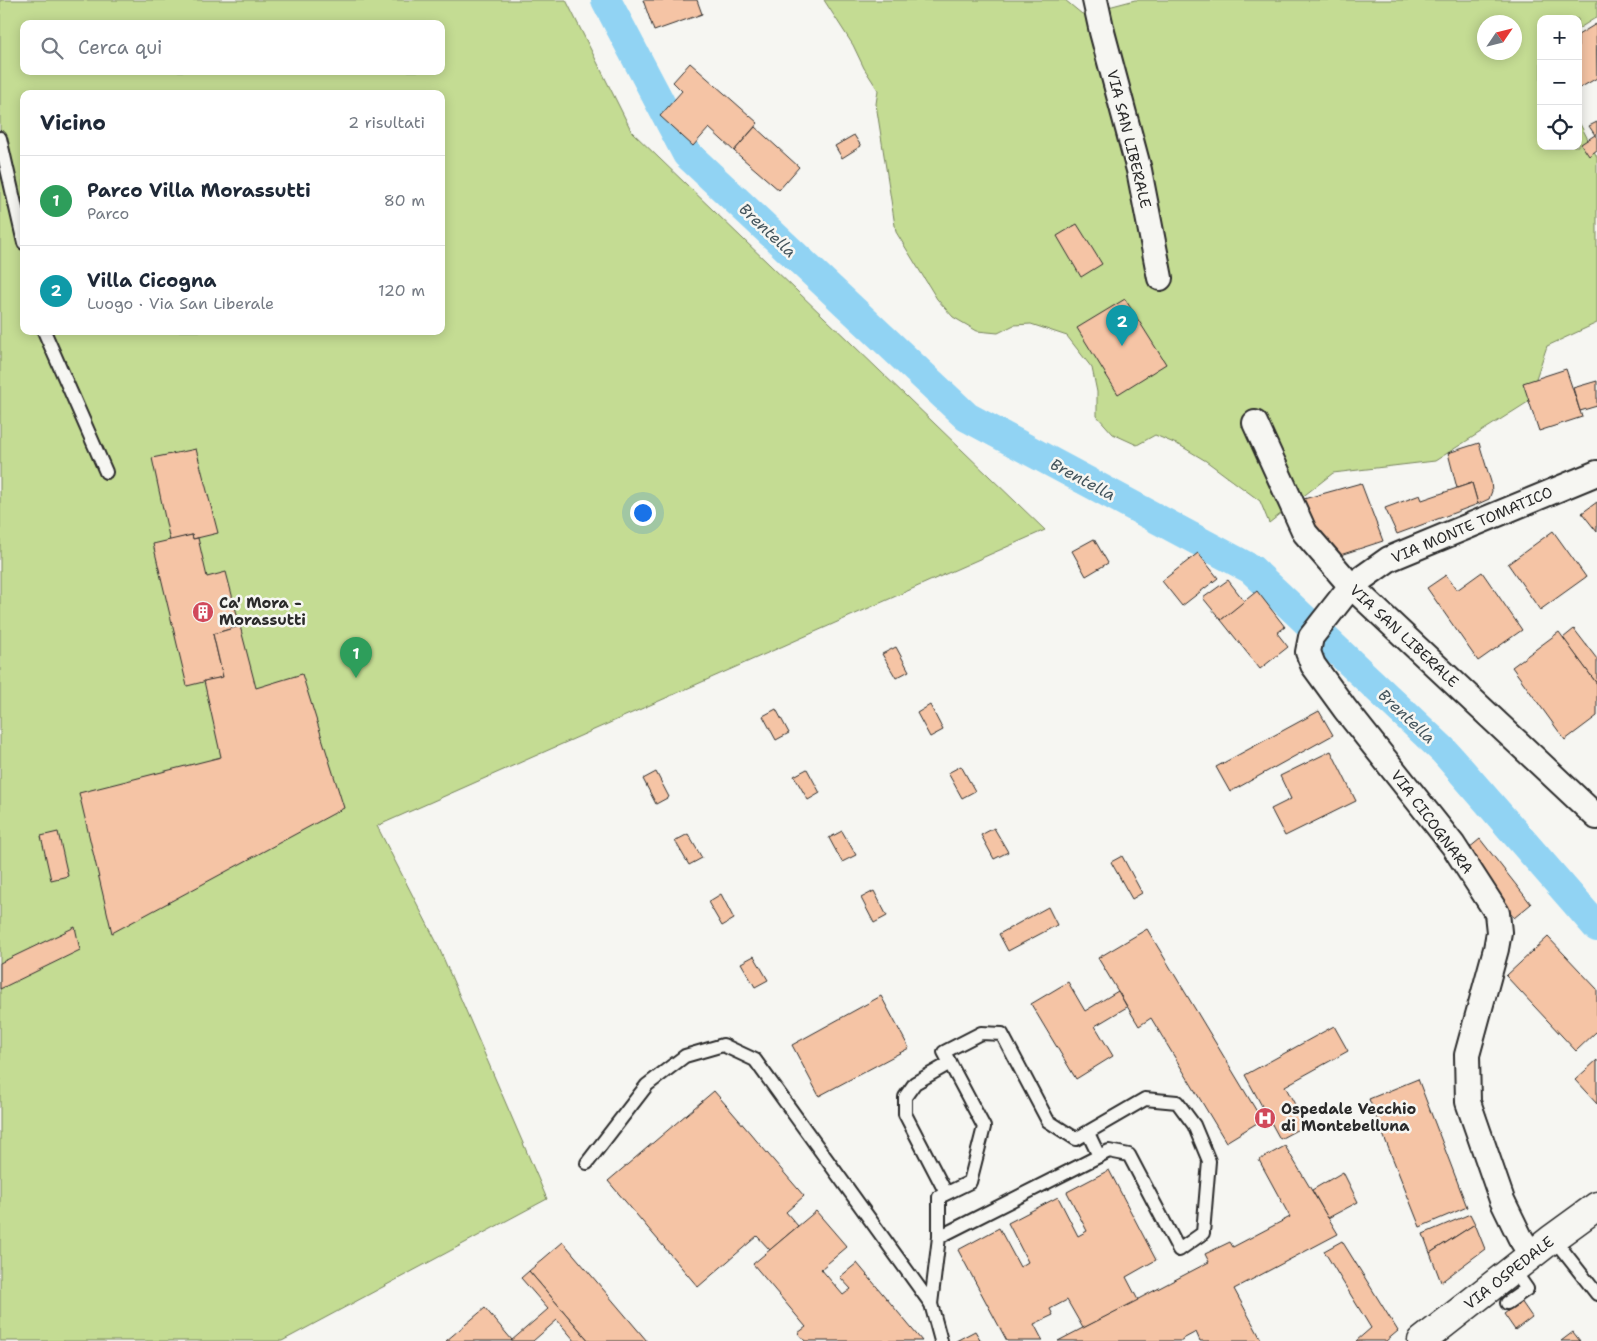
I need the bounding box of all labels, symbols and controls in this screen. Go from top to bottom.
north arrow [1477,15,1522,60]
map controls [1537,15,1582,150]
button: + [1537,15,1582,60]
search box [20,20,445,75]
icon: search [38,34,66,62]
text: Cerca qui [78,35,162,60]
button: − [1537,60,1582,105]
street label: VIA SAN LIBERALE [1102,68,1156,210]
button: locate [1537,105,1582,150]
text: Vicino [40,109,106,137]
text: 2 risultati [348,112,425,133]
text: Parco Villa Morassutti [87,178,311,203]
text: 1 [52,190,60,211]
text: 80 m [384,190,425,211]
water label: Brentella [735,199,801,262]
text: Parco [87,203,129,224]
text: Villa Cicogna [87,268,217,293]
text: 2 [50,280,62,301]
text: 120 m [378,280,425,301]
text: Luogo · Via San Liberale [87,293,274,314]
pin: 2 [1106,305,1138,346]
water label: Brentella [1047,454,1119,505]
street label: VIA MONTE TOMATICO [1388,482,1556,568]
your location [630,500,656,526]
street label: VIA SAN LIBERALE [1345,580,1463,692]
place label: Ca' Mora - Morassutti [219,593,306,630]
building icon: Ca' Mora - Morassutti [191,600,215,624]
pin: 1 [340,637,372,678]
water label: Brentella [1374,685,1440,748]
street label: VIA CICOGNARA [1386,766,1478,878]
place label: Ospedale Vecchio di Montebelluna [1281,1099,1416,1136]
hospital icon: Ospedale Vecchio di Montebelluna [1253,1106,1277,1130]
street label: VIA OSPEDALE [1460,1232,1558,1314]

